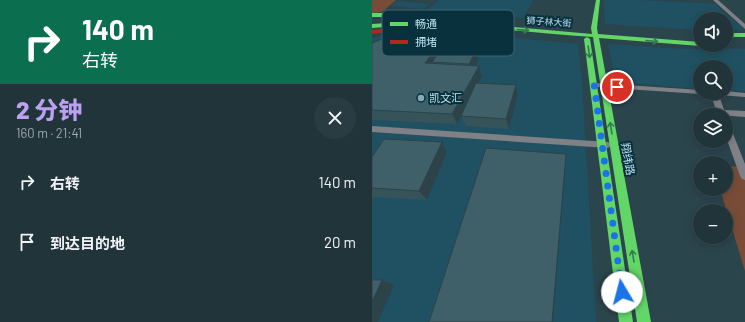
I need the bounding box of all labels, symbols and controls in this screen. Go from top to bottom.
legend [382,10,514,56]
text: 140 m [82,12,154,46]
map controls [693,12,733,244]
button: sound [693,12,733,52]
street label: 狮子林大街 [526,14,572,29]
icon: right [16,16,68,68]
text: 畅通 [415,17,437,30]
one-way arrow [516,27,529,34]
text: 拥堵 [415,35,437,48]
one-way arrow [645,37,658,45]
one-way arrow [585,45,593,58]
text: 右转 [82,49,118,71]
button: search [693,60,733,100]
pin [600,70,634,104]
icon: arrive [606,76,628,98]
place label: 凯文汇 [429,91,462,104]
marker: 凯文汇 [416,93,426,103]
text: 2 分钟 [16,95,82,124]
button: close [314,97,356,139]
button: layers [693,108,733,148]
one-way arrow [607,122,615,135]
text: 160 m · 21:41 [16,125,82,141]
street label: 翔纬路 [619,142,638,176]
button: + [693,156,733,196]
icon: right [16,171,38,193]
text: 140 m [319,173,356,191]
text: 右转 [50,174,80,192]
button: − [693,204,733,244]
icon: arrive [16,231,38,253]
text: 20 m [324,233,356,251]
text: 到达目的地 [50,234,125,252]
one-way arrow [629,250,637,263]
position arrow [601,271,643,313]

